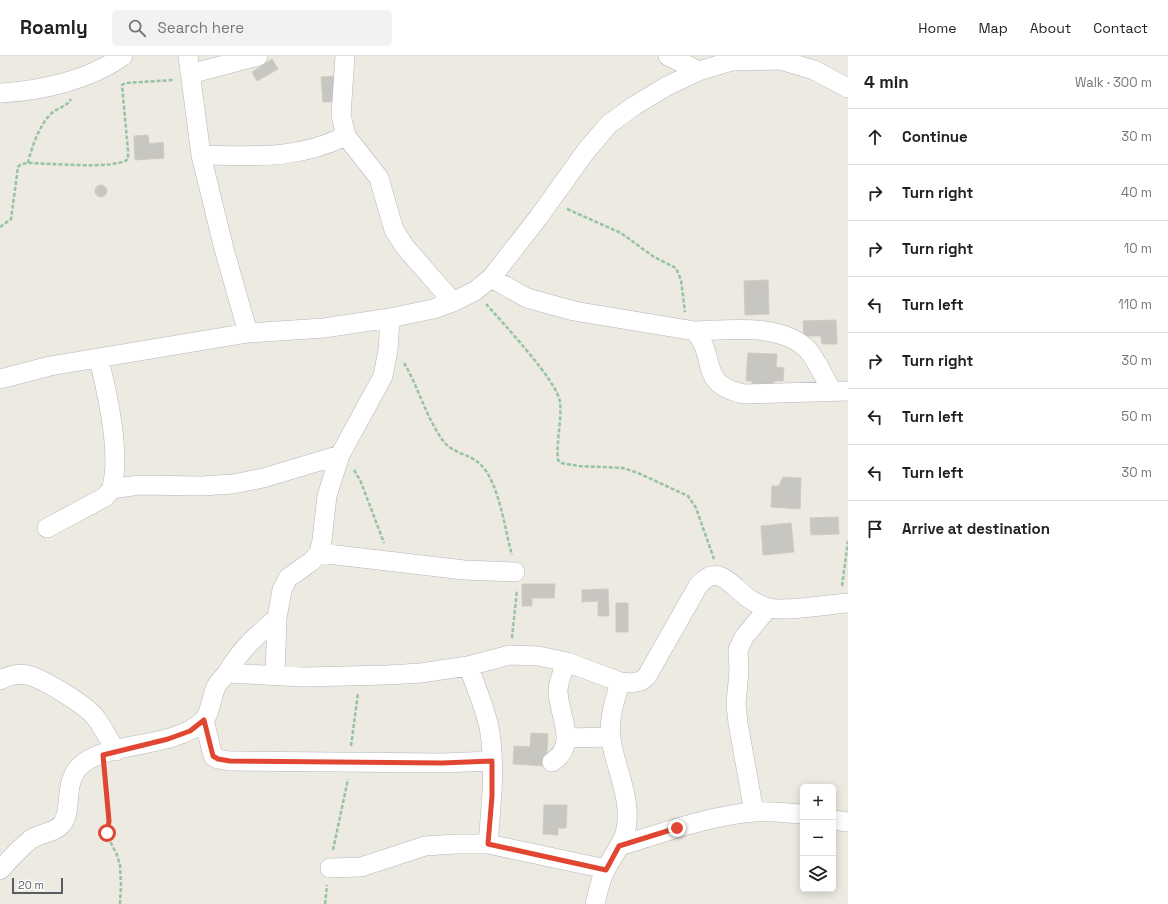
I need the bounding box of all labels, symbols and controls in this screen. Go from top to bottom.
search box [112,10,392,46]
text: Roamly [20,15,88,40]
icon: search [126,17,148,39]
text: Search here [158,18,244,37]
text: Home [918,19,956,37]
text: Map [978,19,1008,37]
text: About [1030,19,1071,37]
text: Contact [1093,19,1148,37]
text: 4 min [864,71,909,93]
text: Walk · 300 m [1075,74,1152,91]
icon: ahead [864,126,886,148]
text: Continue [902,127,968,146]
text: 30 m [1121,128,1152,145]
icon: right [864,182,886,204]
text: Turn right [902,183,973,202]
text: 40 m [1121,184,1152,201]
icon: right [864,238,886,260]
text: Turn right [902,239,973,258]
text: 10 m [1124,240,1152,257]
icon: left [864,294,886,316]
text: Turn left [902,295,964,314]
text: 110 m [1118,296,1152,313]
icon: right [864,350,886,372]
text: Turn right [902,351,973,370]
text: 30 m [1121,352,1152,369]
icon: left [864,406,886,428]
text: Turn left [902,407,964,426]
text: 50 m [1121,408,1152,425]
icon: left [864,462,886,484]
text: Turn left [902,463,964,482]
text: 30 m [1121,464,1152,481]
icon: arrive [864,518,886,540]
text: Arrive at destination [902,519,1050,538]
map controls [800,784,836,892]
button: + [800,784,836,820]
route end [668,819,686,837]
button: − [800,820,836,856]
route start [98,824,116,842]
button: layers [800,856,836,892]
scale bar [12,876,63,895]
text: 20 m [18,878,44,892]

